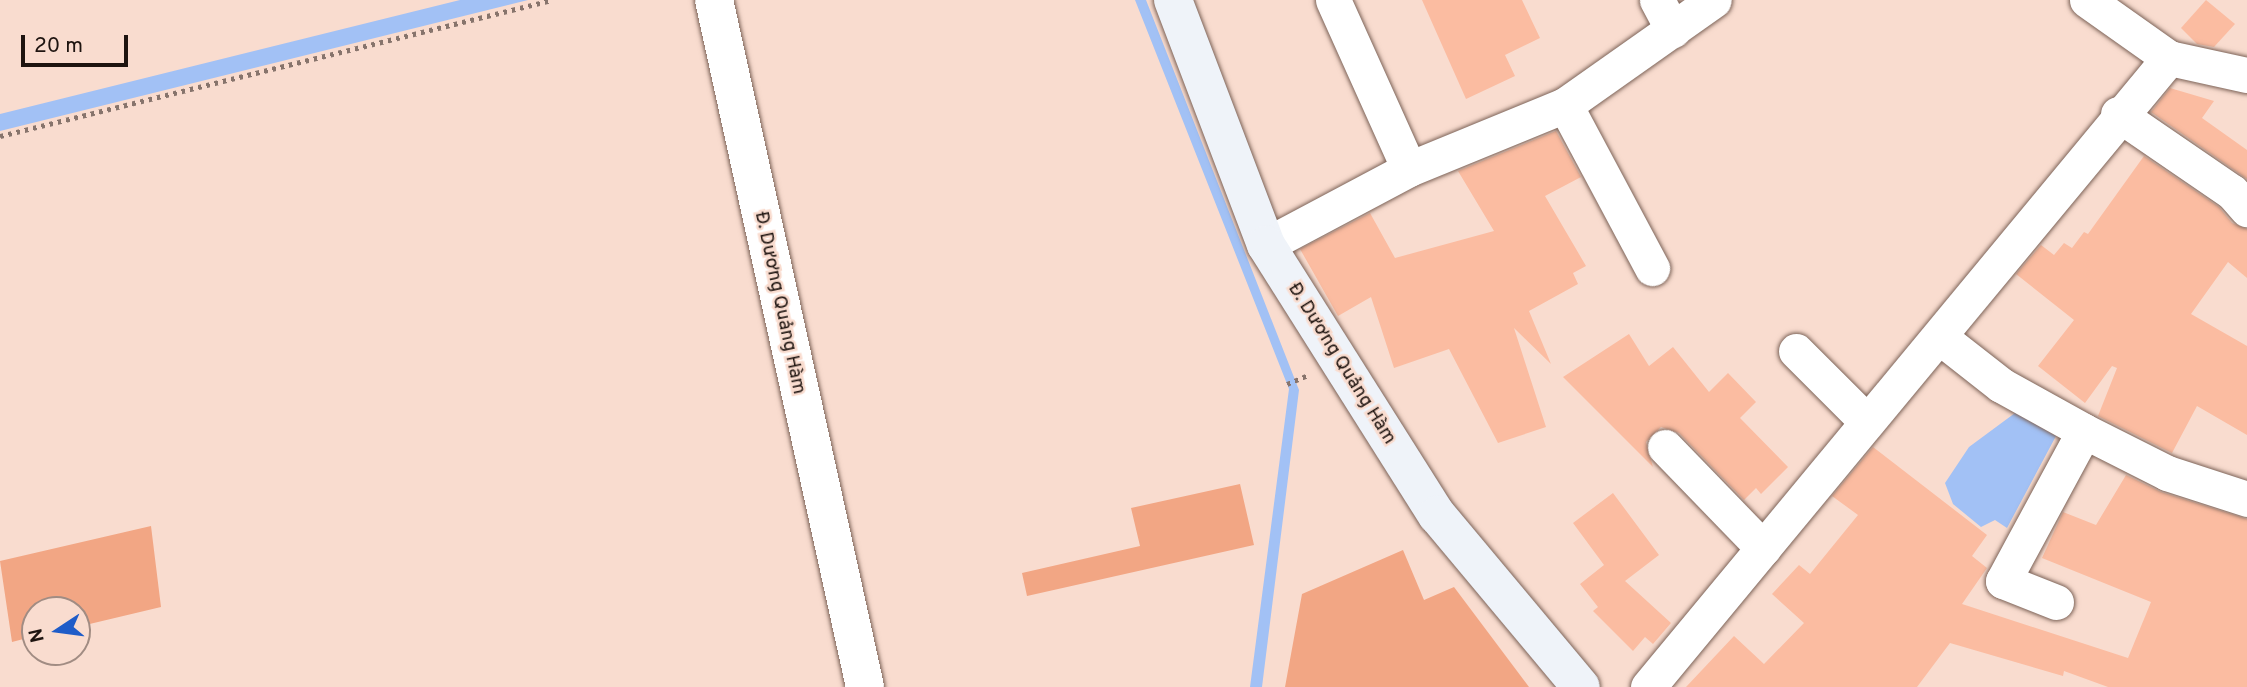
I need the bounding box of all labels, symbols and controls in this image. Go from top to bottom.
scale bar [24,21,131,65]
text: 20 m [34,33,83,60]
street label: Đ. Dương Quảng Hàm [749,210,809,396]
street label: Đ. Dương Quảng Hàm [1282,279,1400,449]
north arrow [21,596,91,666]
text: N [24,626,51,645]

